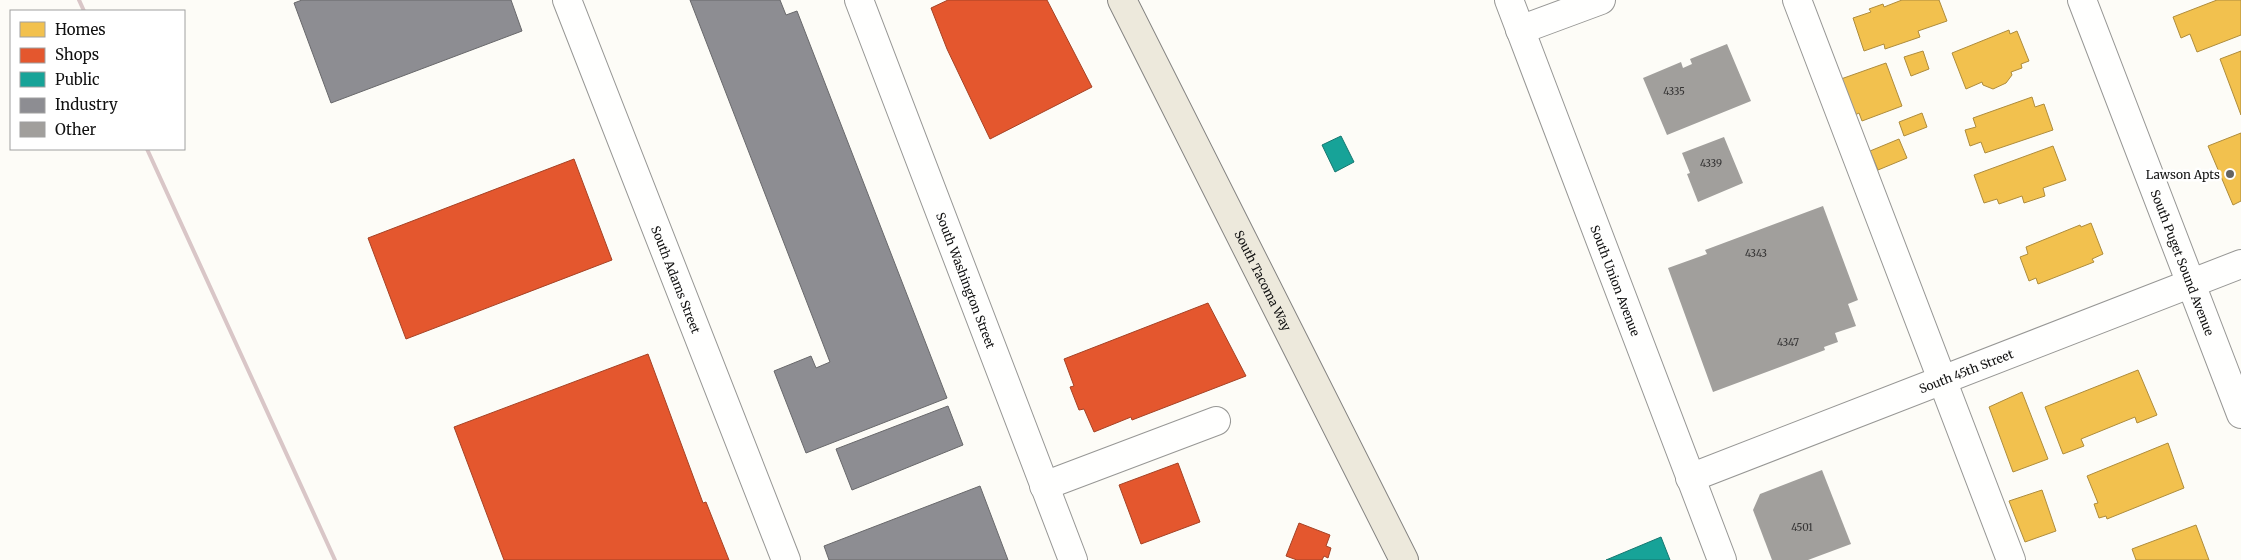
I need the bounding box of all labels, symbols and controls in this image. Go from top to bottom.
legend [10,10,185,150]
text: Homes [55,20,106,39]
text: Shops [55,45,99,64]
text: Public [55,70,100,89]
house number: 4335 [1663,85,1685,98]
text: Industry [55,95,118,114]
text: Other [55,120,97,139]
house number: 4339 [1700,157,1722,170]
place label: Lawson Apts [2146,167,2220,182]
marker: Lawson Apts [2224,168,2236,180]
street label: South Puget Sound Avenue [2148,187,2218,337]
street label: South Washington Street [933,210,999,351]
street label: South Adams Street [648,223,704,336]
street label: South Union Avenue [1588,223,1644,338]
street label: South Tacoma Way [1232,228,1295,333]
house number: 4343 [1745,247,1767,260]
house number: 4347 [1777,336,1799,349]
street label: South 45th Street [1917,346,2015,396]
house number: 4501 [1791,521,1813,534]

